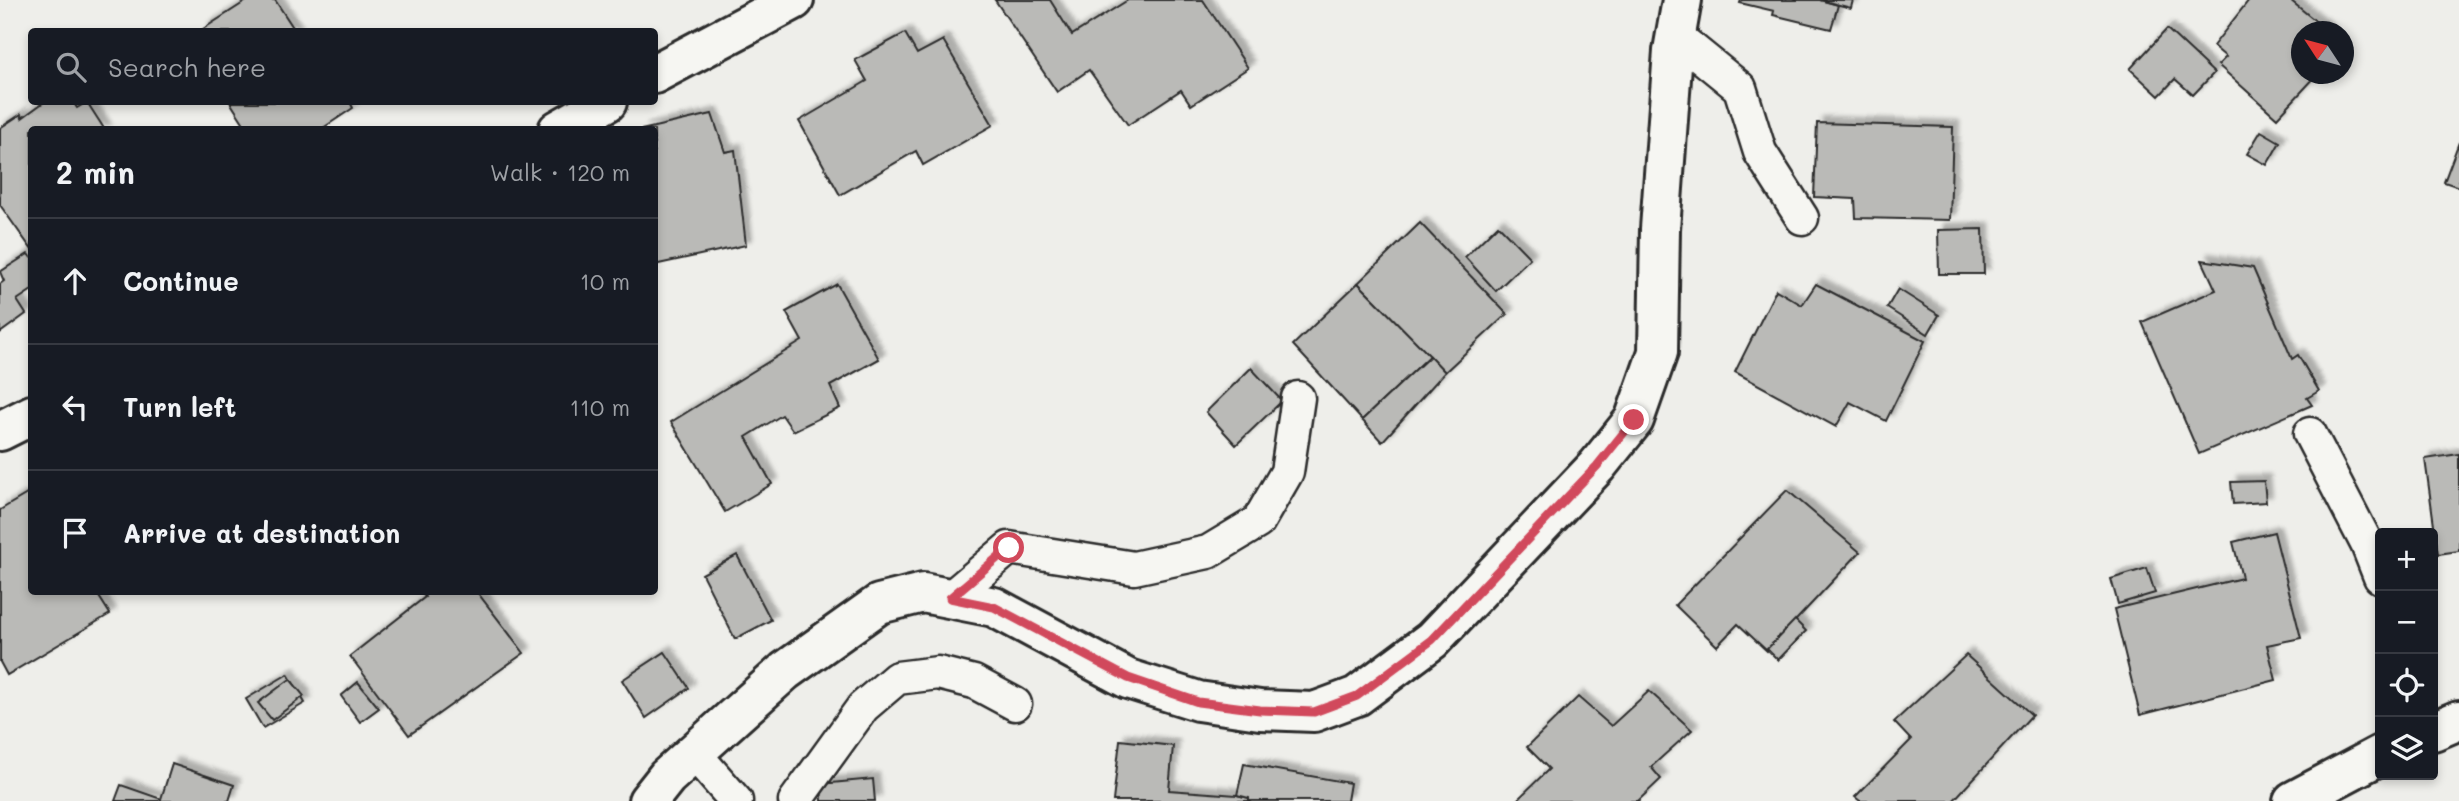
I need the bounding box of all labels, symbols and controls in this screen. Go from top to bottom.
north arrow [2291,21,2354,84]
search box [28,28,658,105]
icon: search [52,48,90,86]
text: Search here [108,50,266,84]
text: 2 min [56,152,135,192]
text: Walk · 120 m [490,157,630,187]
icon: ahead [56,262,94,300]
text: Continue [123,264,239,298]
text: 10 m [580,266,630,296]
icon: left [56,388,94,426]
text: Turn left [123,390,236,424]
text: 110 m [570,392,630,422]
route end [1618,404,1649,435]
icon: arrive [56,514,94,552]
text: Arrive at destination [123,516,400,550]
map controls [2375,528,2438,780]
button: + [2375,528,2438,591]
route start [993,532,1024,563]
button: − [2375,591,2438,654]
button: locate [2375,654,2438,717]
button: layers [2375,717,2438,780]

